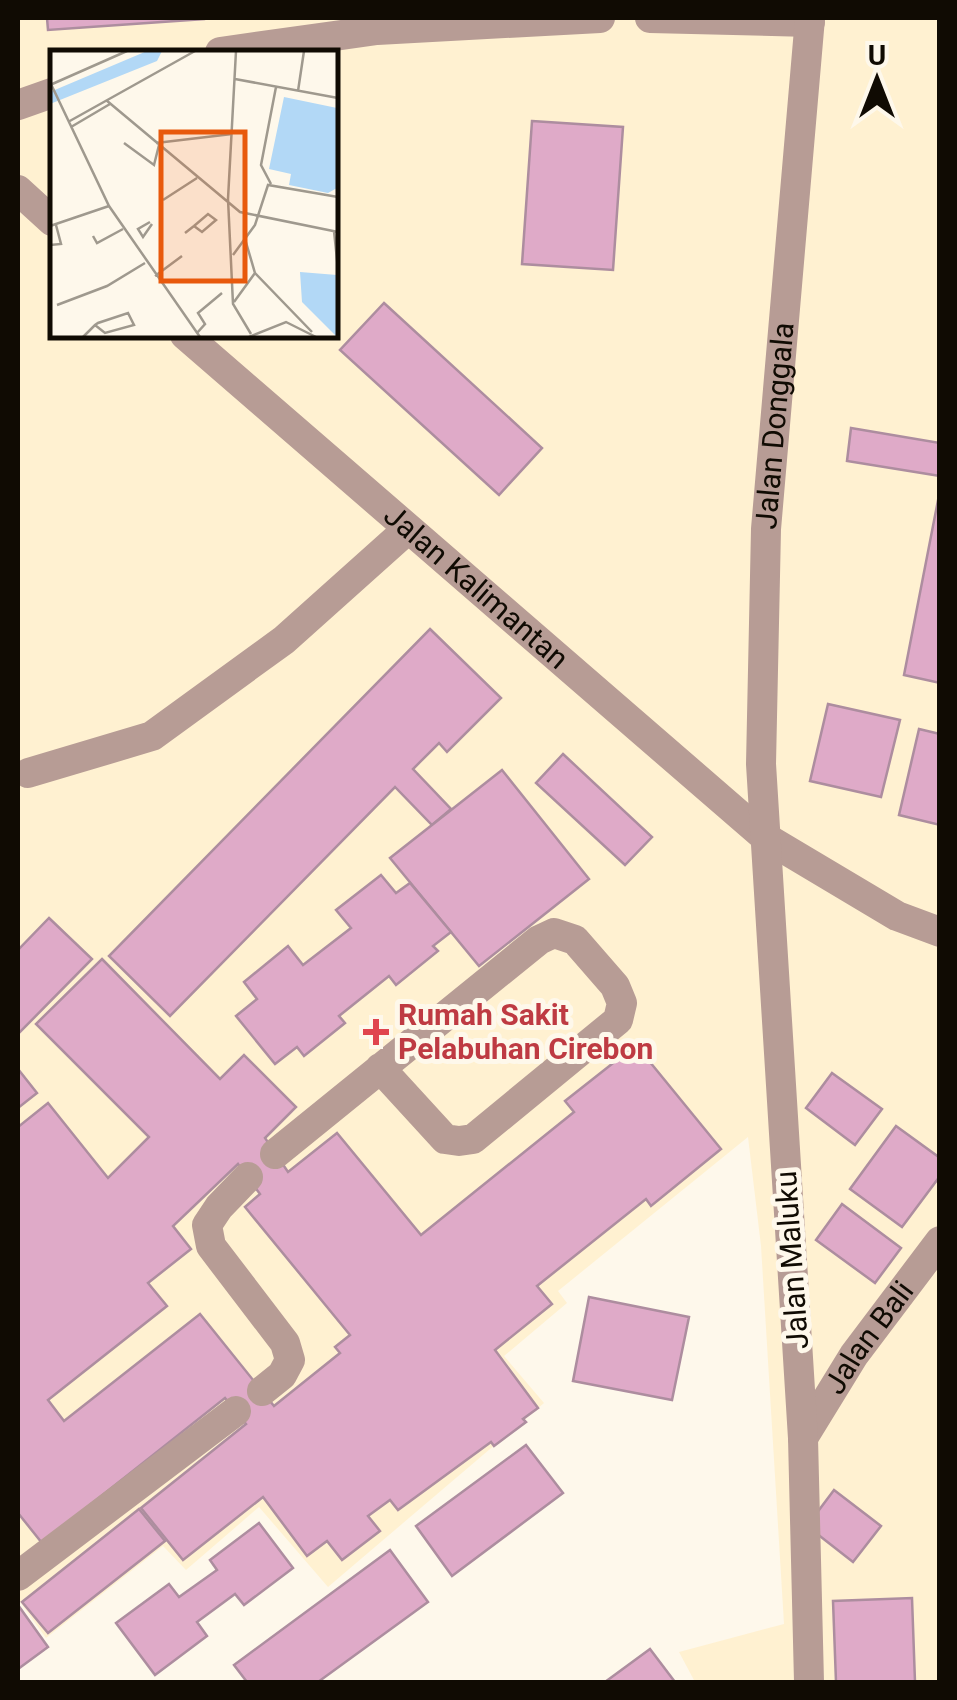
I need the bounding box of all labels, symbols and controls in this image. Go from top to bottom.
north arrow [827,30,927,130]
text: U [868,39,886,72]
inset map [50,50,338,338]
street label: Jalan Donggala [748,321,801,531]
street label: Jalan Kalimantan [377,497,576,676]
place label: Rumah Sakit Pelabuhan Cirebon [398,997,653,1066]
marker: Rumah Sakit Pelabuhan Cirebon [363,1019,389,1045]
street label: Jalan Maluku [768,1170,815,1350]
street label: Jalan Bali [816,1274,920,1400]

